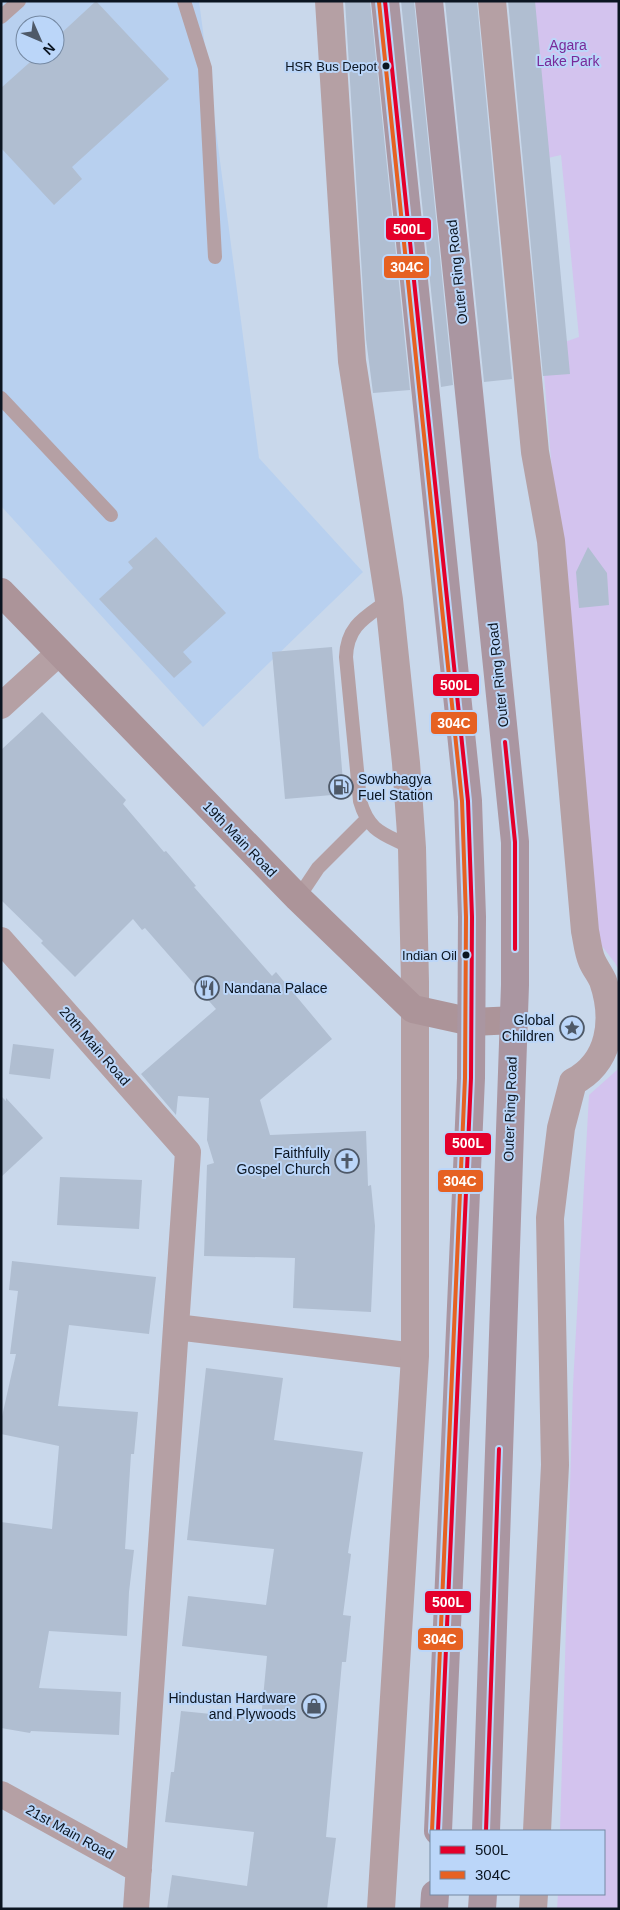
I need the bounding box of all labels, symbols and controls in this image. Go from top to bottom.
north arrow [15,15,65,65]
park label: Agara Lake Park [536,37,601,69]
text: N [40,40,58,58]
place label: HSR Bus Depot [285,59,377,74]
marker: HSR Bus Depot [381,61,391,71]
line badge: 500L [385,217,432,241]
street label: Outer Ring Road [444,219,470,325]
text: 500L [393,221,425,237]
line badge: 304C [383,255,430,279]
text: 304C [390,259,424,275]
street label: Outer Ring Road [485,622,511,728]
line badge: 500L [432,673,480,697]
text: 500L [440,677,472,693]
line badge: 304C [430,711,478,735]
text: 304C [437,715,471,731]
place label: Sowbhagya Fuel Station [358,771,433,803]
fuel station icon: Sowbhagya Fuel Station [328,774,354,800]
street label: 19th Main Road [200,798,280,880]
place label: Indian Oil [402,948,457,963]
marker: Indian Oil [461,950,471,960]
restaurant icon: Nandana Palace [194,975,220,1001]
place label: Nandana Palace [224,980,328,996]
street label: 20th Main Road [57,1003,133,1089]
place label: Global Children [502,1012,554,1044]
place icon: Global Children [559,1015,585,1041]
street label: Outer Ring Road [500,1056,520,1162]
line badge: 500L [444,1132,492,1156]
text: 500L [452,1135,484,1151]
place label: Faithfully Gospel Church [237,1145,330,1177]
church icon: Faithfully Gospel Church [334,1148,360,1174]
line badge: 304C [437,1169,484,1193]
text: 304C [443,1173,477,1189]
line badge: 500L [424,1590,472,1614]
text: 500L [432,1594,464,1610]
line badge: 304C [417,1627,464,1651]
text: 304C [423,1631,457,1647]
place label: Hindustan Hardware and Plywoods [168,1690,296,1722]
shop icon: Hindustan Hardware and Plywoods [301,1693,327,1719]
street label: 21st Main Road [23,1801,117,1863]
legend [430,1830,605,1895]
text: 500L [475,1841,508,1858]
text: 304C [475,1866,511,1883]

